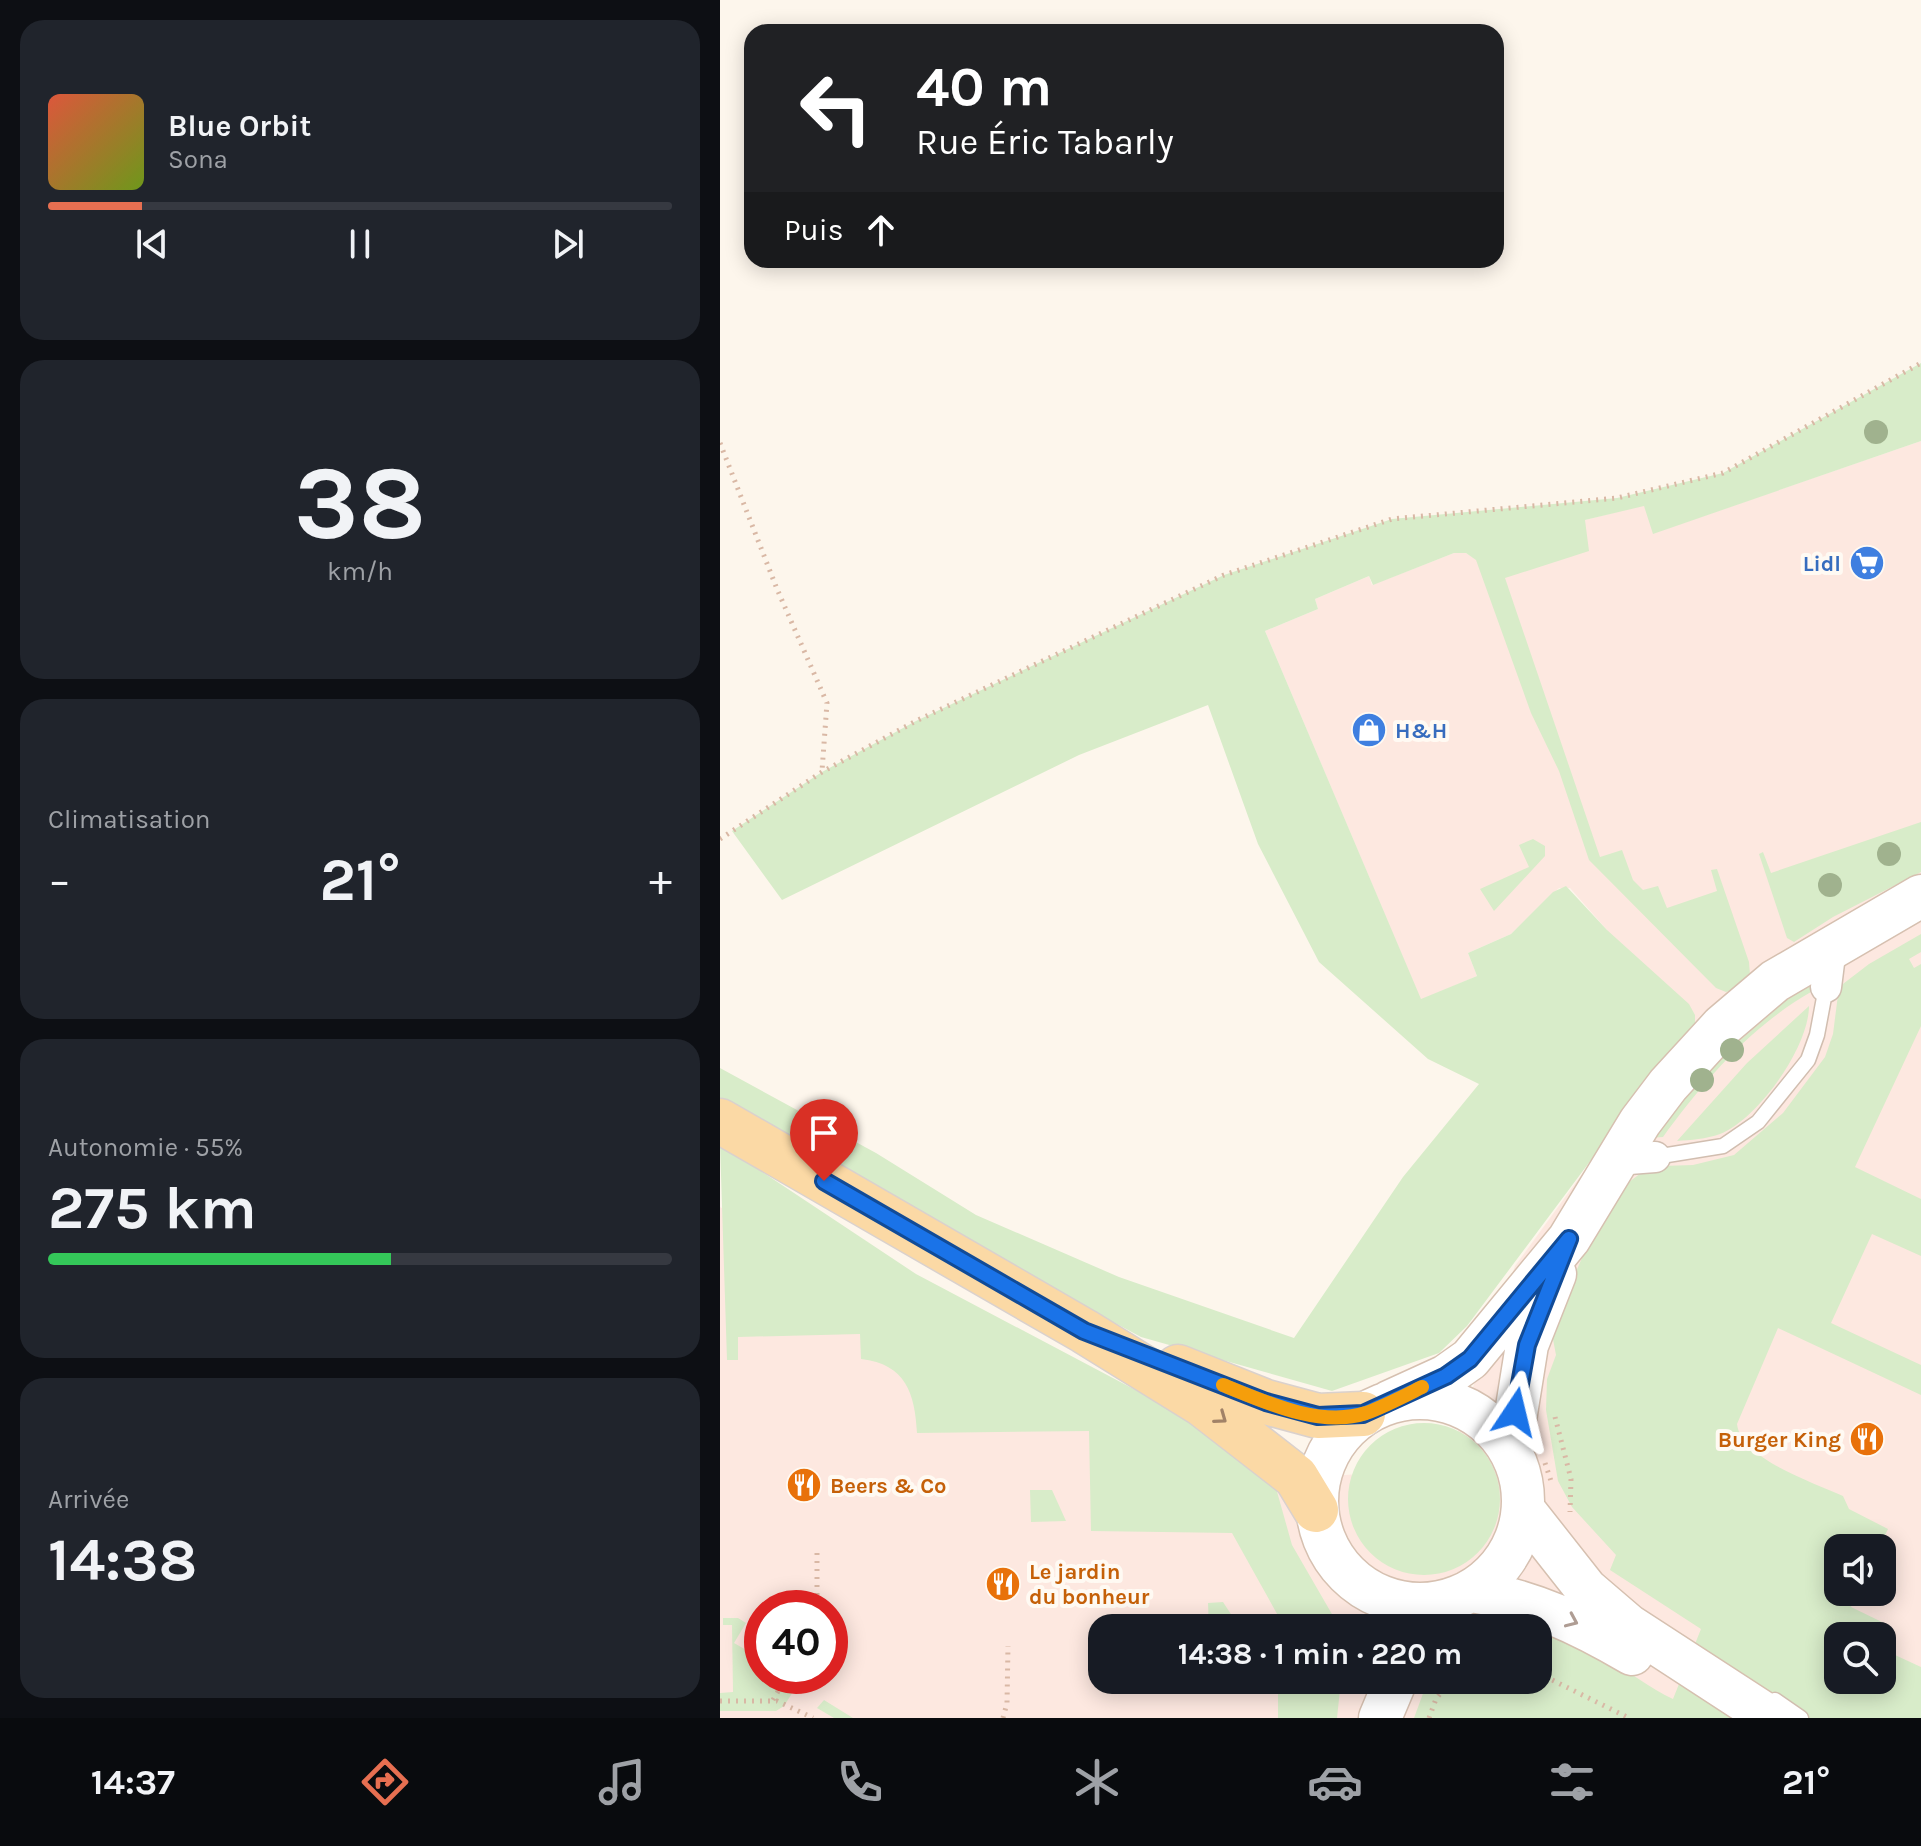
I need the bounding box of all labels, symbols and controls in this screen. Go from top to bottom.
text: 40 m [916,54,1052,119]
icon: left [784,56,888,160]
text: Blue Orbit [168,108,311,144]
text: Rue Éric Tabarly [916,121,1174,163]
text: Sona [168,144,228,175]
icon: ahead [859,208,903,252]
text: Puis [784,212,843,248]
icon: previous [130,222,174,266]
icon: pause [338,222,382,266]
icon: next [546,222,590,266]
text: 38 [294,443,426,564]
supermarket icon: Lidl [1848,544,1886,582]
place label: Lidl [1803,551,1841,577]
text: km/h [327,556,393,587]
shop icon: H&H [1350,711,1388,749]
place label: H&H [1395,718,1447,744]
text: Climatisation [48,804,211,835]
text: 21° [320,845,401,915]
text: − [48,855,71,906]
text: + [649,855,672,906]
pin [790,1099,858,1181]
icon: arrive [802,1111,846,1155]
text: Autonomie · 55% [48,1132,243,1163]
text: 275 km [48,1173,257,1243]
position arrow [1473,1370,1557,1454]
one-way arrow [1212,1408,1227,1423]
restaurant icon: Burger King [1848,1420,1886,1458]
place label: Burger King [1718,1427,1841,1453]
restaurant icon: Beers & Co [785,1466,823,1504]
place label: Beers & Co [830,1473,947,1499]
text: Arrivée [48,1484,129,1515]
text: 14:38 [48,1525,197,1595]
map controls [1824,1534,1896,1694]
button: sound [1824,1534,1896,1606]
place label: Le jardin du bonheur [1029,1559,1150,1610]
restaurant icon: Le jardin du bonheur [984,1565,1022,1603]
speed limit sign: 40 [744,1590,848,1694]
one-way arrow [1564,1611,1579,1627]
button: search [1824,1622,1896,1694]
text: 14:38 · 1 min · 220 m [1178,1636,1462,1672]
icon: directions [357,1754,413,1810]
icon: music [594,1754,650,1810]
icon: phone [832,1754,888,1810]
icon: climate [1069,1754,1125,1810]
icon: car [1307,1754,1363,1810]
icon: filters [1544,1754,1600,1810]
text: 14:37 [91,1761,175,1803]
text: 21° [1782,1761,1830,1803]

